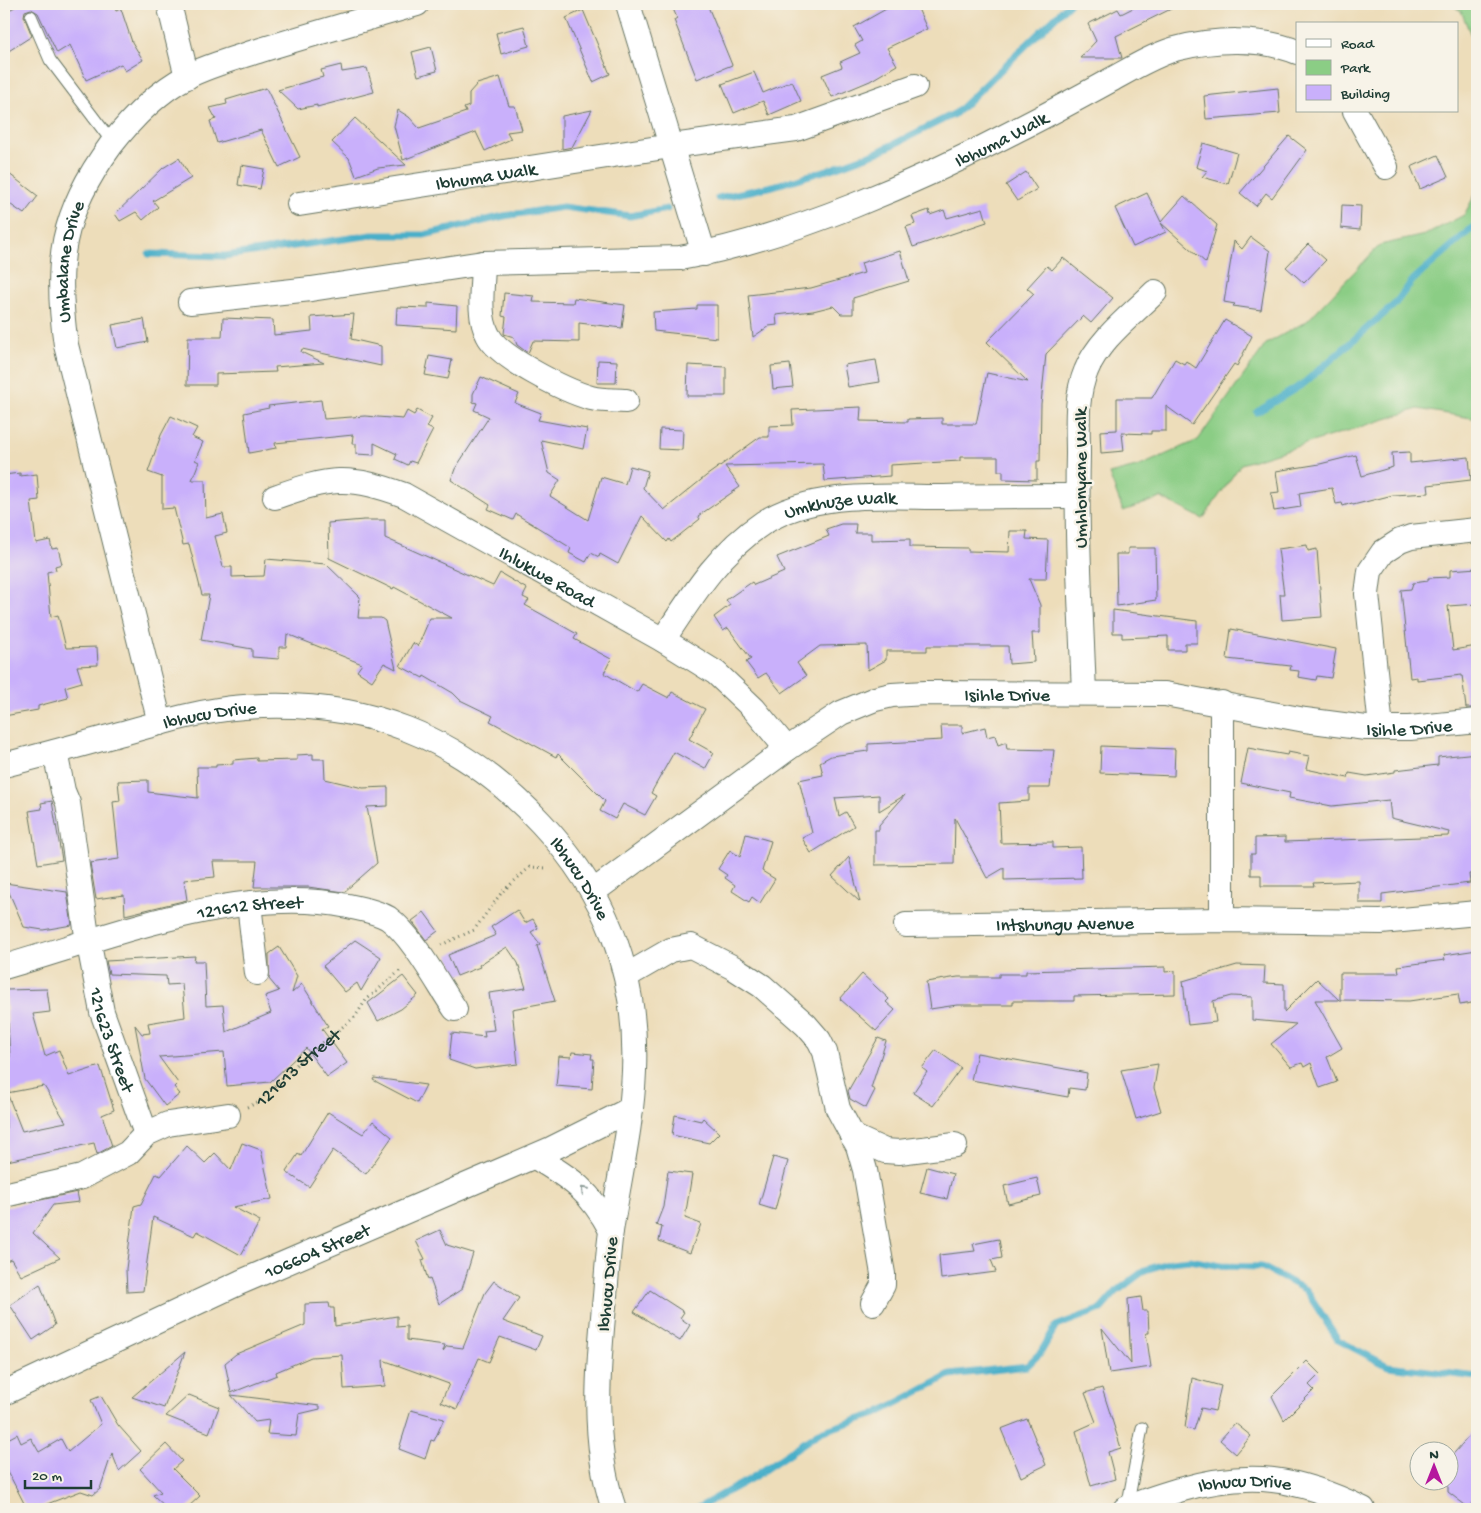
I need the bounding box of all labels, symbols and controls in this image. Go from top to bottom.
legend [1296,22,1458,112]
text: Road [1341,36,1375,54]
text: Park [1340,60,1371,78]
text: Building [1340,86,1390,104]
street label: Ibhuma Walk [952,107,1054,175]
street label: Ibhuma Walk [434,159,540,198]
street label: Umbalane Drive [53,198,92,324]
street label: Umhlonyane Walk [1071,406,1094,548]
street label: Umkhuze Walk [781,488,898,526]
street label: Ihlukwe Road [494,542,600,616]
street label: Isihle Drive [964,685,1050,709]
street label: Ibhucu Drive [161,698,257,737]
street label: Isihle Drive [1366,716,1454,743]
street label: Ibhucu Drive [543,833,613,924]
street label: 121612 Street [194,893,305,927]
street label: Intshungu Avenue [996,913,1134,939]
street label: 121623 Street [82,985,139,1098]
street label: 121613 Street [251,1024,348,1114]
one-way arrow [581,1187,590,1196]
street label: 106604 Street [261,1219,376,1286]
street label: Ibhucu Drive [594,1236,625,1333]
north arrow [1408,1440,1458,1490]
text: N [1429,1447,1439,1464]
scale bar [25,1458,91,1490]
text: 20 m [32,1468,62,1486]
street label: Ibhucu Drive [1196,1471,1294,1500]

